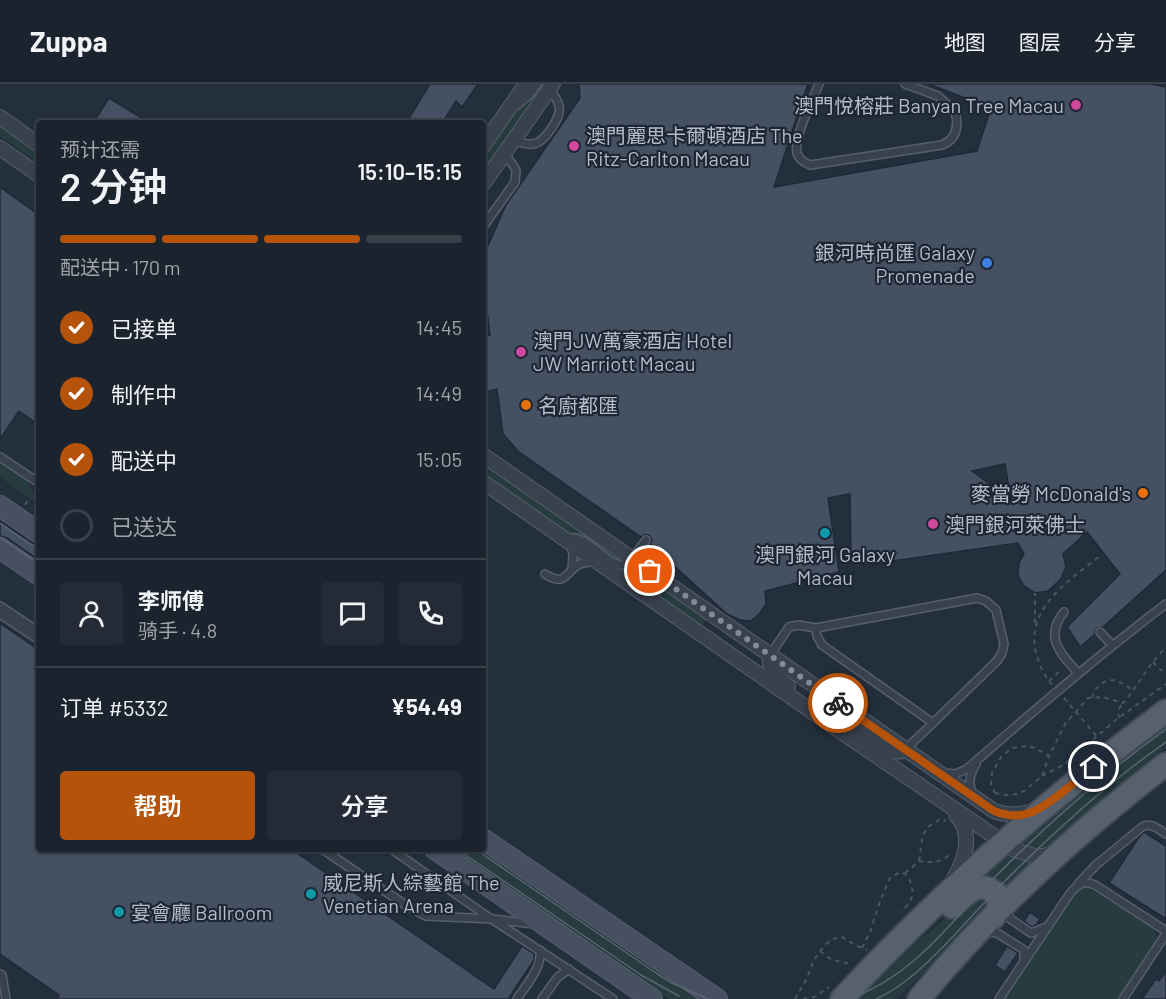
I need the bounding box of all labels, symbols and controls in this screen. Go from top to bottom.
text: Zuppa [30,24,107,58]
text: 地图 [944,29,986,54]
text: 图层 [1019,29,1061,54]
text: 分享 [1094,29,1136,54]
place label: 澳門悅榕莊 Banyan Tree Macau [794,93,1064,117]
marker: 澳門悅榕莊 Banyan Tree Macau [1069,98,1083,112]
place label: 澳門麗思卡爾頓酒店 The Ritz-Carlton Macau [586,123,803,170]
text: 预计还需 [60,137,140,161]
marker: 澳門麗思卡爾頓酒店 The Ritz-Carlton Macau [567,139,581,153]
text: 15:10–15:15 [358,158,462,184]
text: 2 分钟 [60,162,167,209]
place label: 銀河時尚匯 Galaxy Promenade [815,240,975,287]
text: 配送中 · 170 m [60,255,181,279]
marker: 銀河時尚匯 Galaxy Promenade [980,256,994,270]
icon: check [60,311,93,344]
text: 已接单 [111,315,177,341]
text: 14:45 [416,315,462,339]
place label: 澳門JW萬豪酒店 Hotel JW Marriott Macau [533,328,732,375]
marker: 澳門JW萬豪酒店 Hotel JW Marriott Macau [514,345,528,359]
icon: check [60,377,93,410]
text: 制作中 [111,381,177,407]
text: 14:49 [416,381,462,405]
place label: 名廚都匯 [538,393,618,417]
marker: 名廚都匯 [519,398,533,412]
icon: check [60,443,93,476]
text: 配送中 [111,447,177,473]
text: 15:05 [416,447,462,471]
place label: 麥當勞 McDonald's [971,481,1131,505]
marker: 麥當勞 McDonald's [1136,486,1150,500]
place label: 澳門銀河萊佛士 [945,512,1085,536]
text: 已送达 [111,513,177,539]
marker: 澳門銀河萊佛士 [926,517,940,531]
marker: 澳門銀河 Galaxy Macau [818,526,832,540]
place label: 澳門銀河 Galaxy Macau [755,542,895,589]
pin [624,545,675,596]
icon: bag [633,554,666,587]
button: person [60,582,123,645]
button: chat [321,582,384,645]
button: phone [399,582,462,645]
text: 李师傅 [138,587,204,613]
text: 骑手 · 4.8 [138,618,217,642]
courier [808,673,868,733]
icon: bike [822,687,855,720]
text: ¥54.49 [391,693,462,719]
text: 订单 #5332 [60,694,169,720]
pin [1068,741,1119,792]
icon: home [1077,750,1110,783]
button: 帮助 [60,771,255,840]
button: 分享 [267,771,462,840]
place label: 威尼斯人綜藝館 The Venetian Arena [323,870,500,917]
marker: 威尼斯人綜藝館 The Venetian Arena [304,887,318,901]
place label: 宴會廳 Ballroom [131,900,272,924]
marker: 宴會廳 Ballroom [112,905,126,919]

